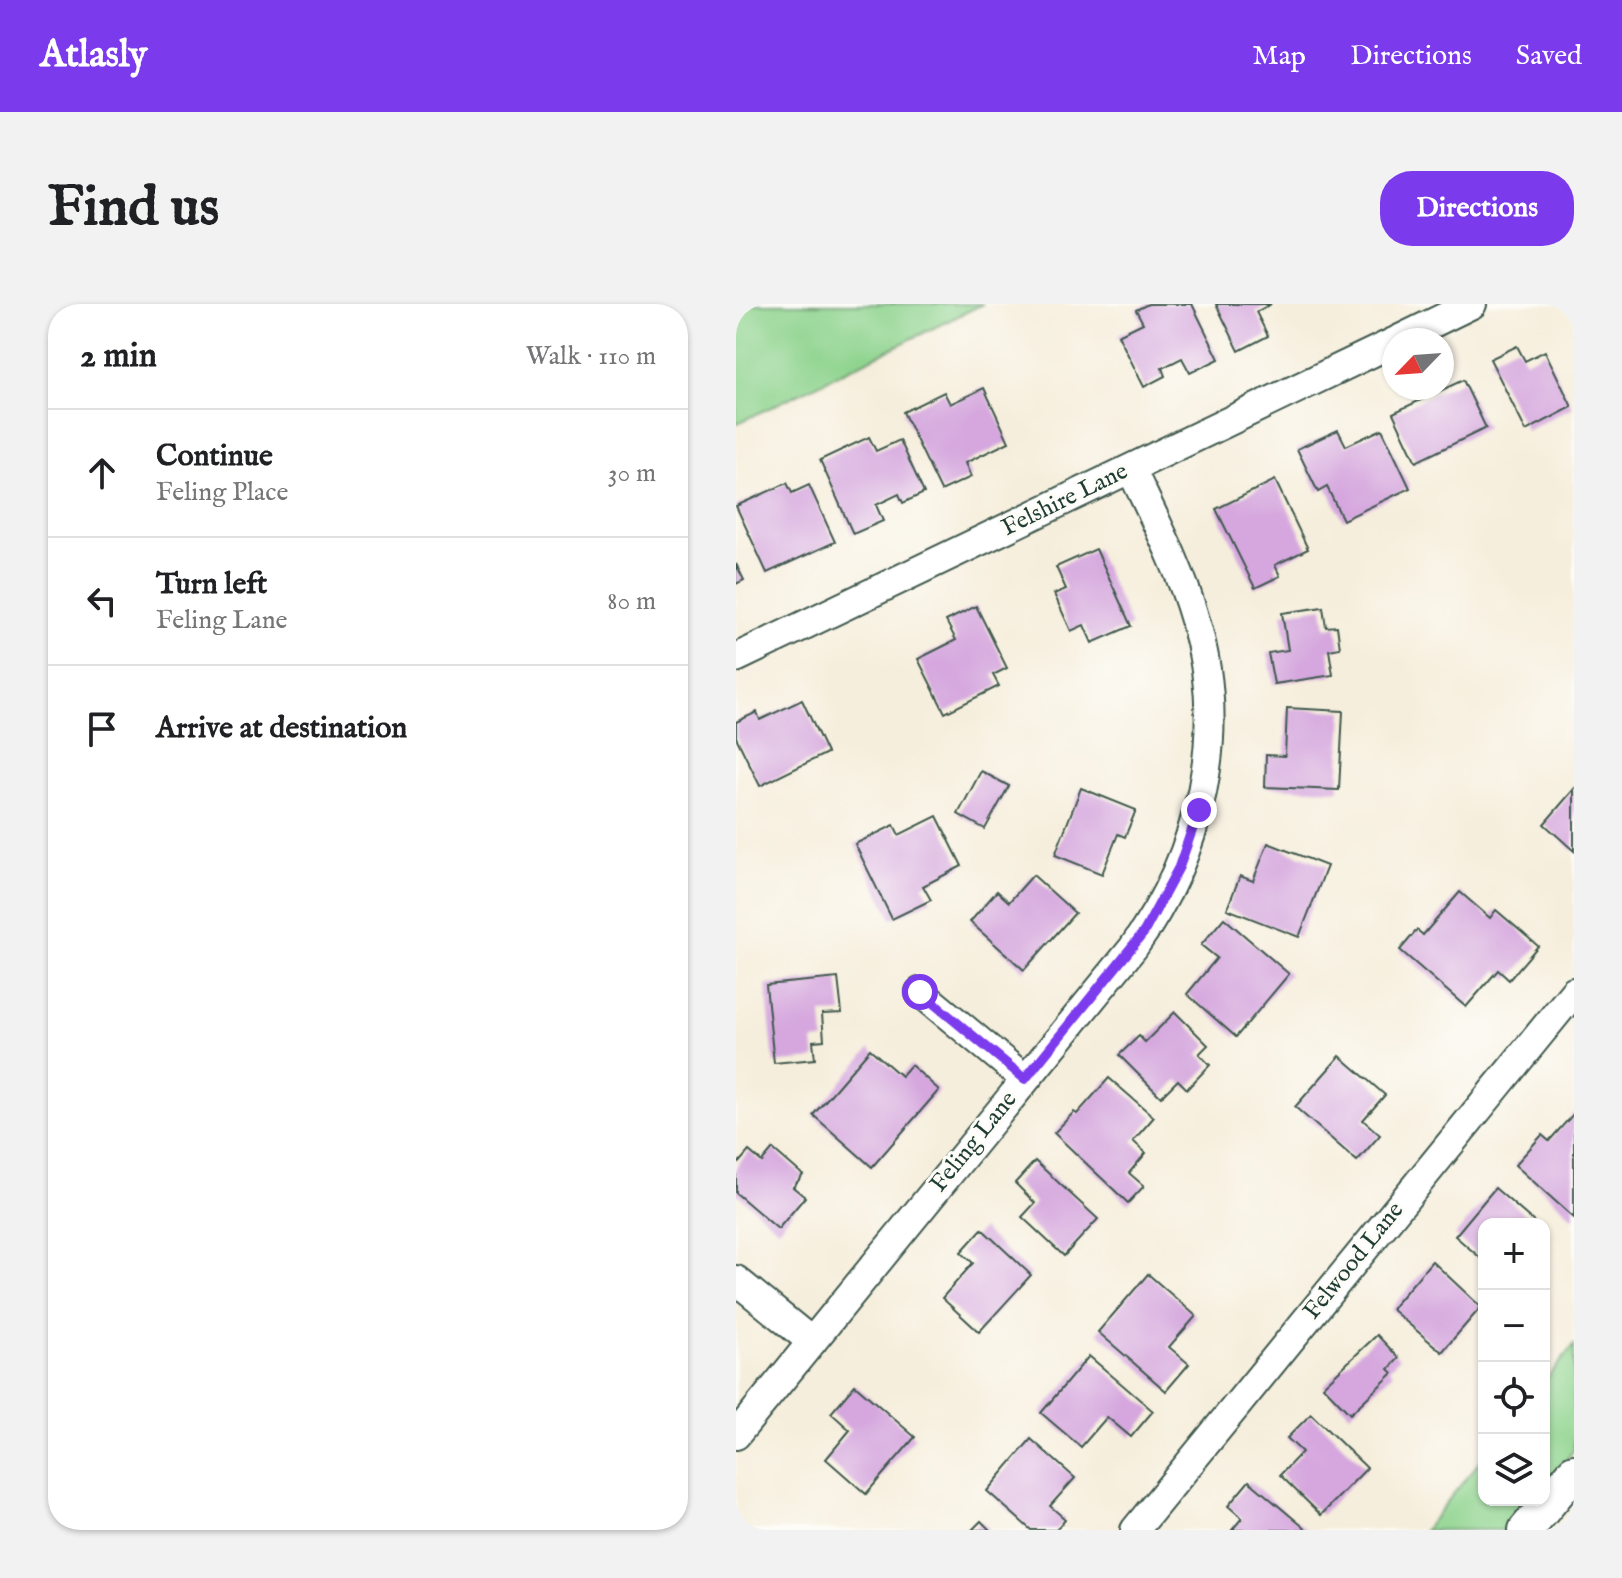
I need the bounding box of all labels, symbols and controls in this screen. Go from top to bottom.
text: Atlasly [40,32,148,80]
text: Map [1252,39,1306,74]
text: Directions [1350,39,1472,74]
text: Saved [1516,39,1582,74]
button: Directions [1380,171,1574,246]
text: Find us [48,173,219,244]
north arrow [1382,328,1454,400]
text: 2 min [80,335,157,378]
text: Walk · 110 m [526,340,656,373]
text: Continue [156,438,273,476]
icon: ahead [80,451,124,495]
street label: Felshire Lane [997,456,1133,544]
text: 30 m [608,457,656,490]
text: Feling Place [156,476,288,509]
text: Turn left [156,566,267,604]
icon: left [80,579,124,623]
text: 80 m [607,585,656,618]
text: Feling Lane [156,604,287,637]
icon: arrive [80,707,124,751]
text: Arrive at destination [156,710,407,748]
route end [1181,792,1217,828]
route start [902,974,938,1010]
street label: Feling Lane [924,1085,1024,1199]
street label: Felwood Lane [1297,1196,1411,1326]
map controls [1478,1218,1550,1506]
button: + [1478,1218,1550,1290]
button: − [1478,1290,1550,1362]
button: locate [1478,1362,1550,1434]
button: layers [1478,1434,1550,1506]

